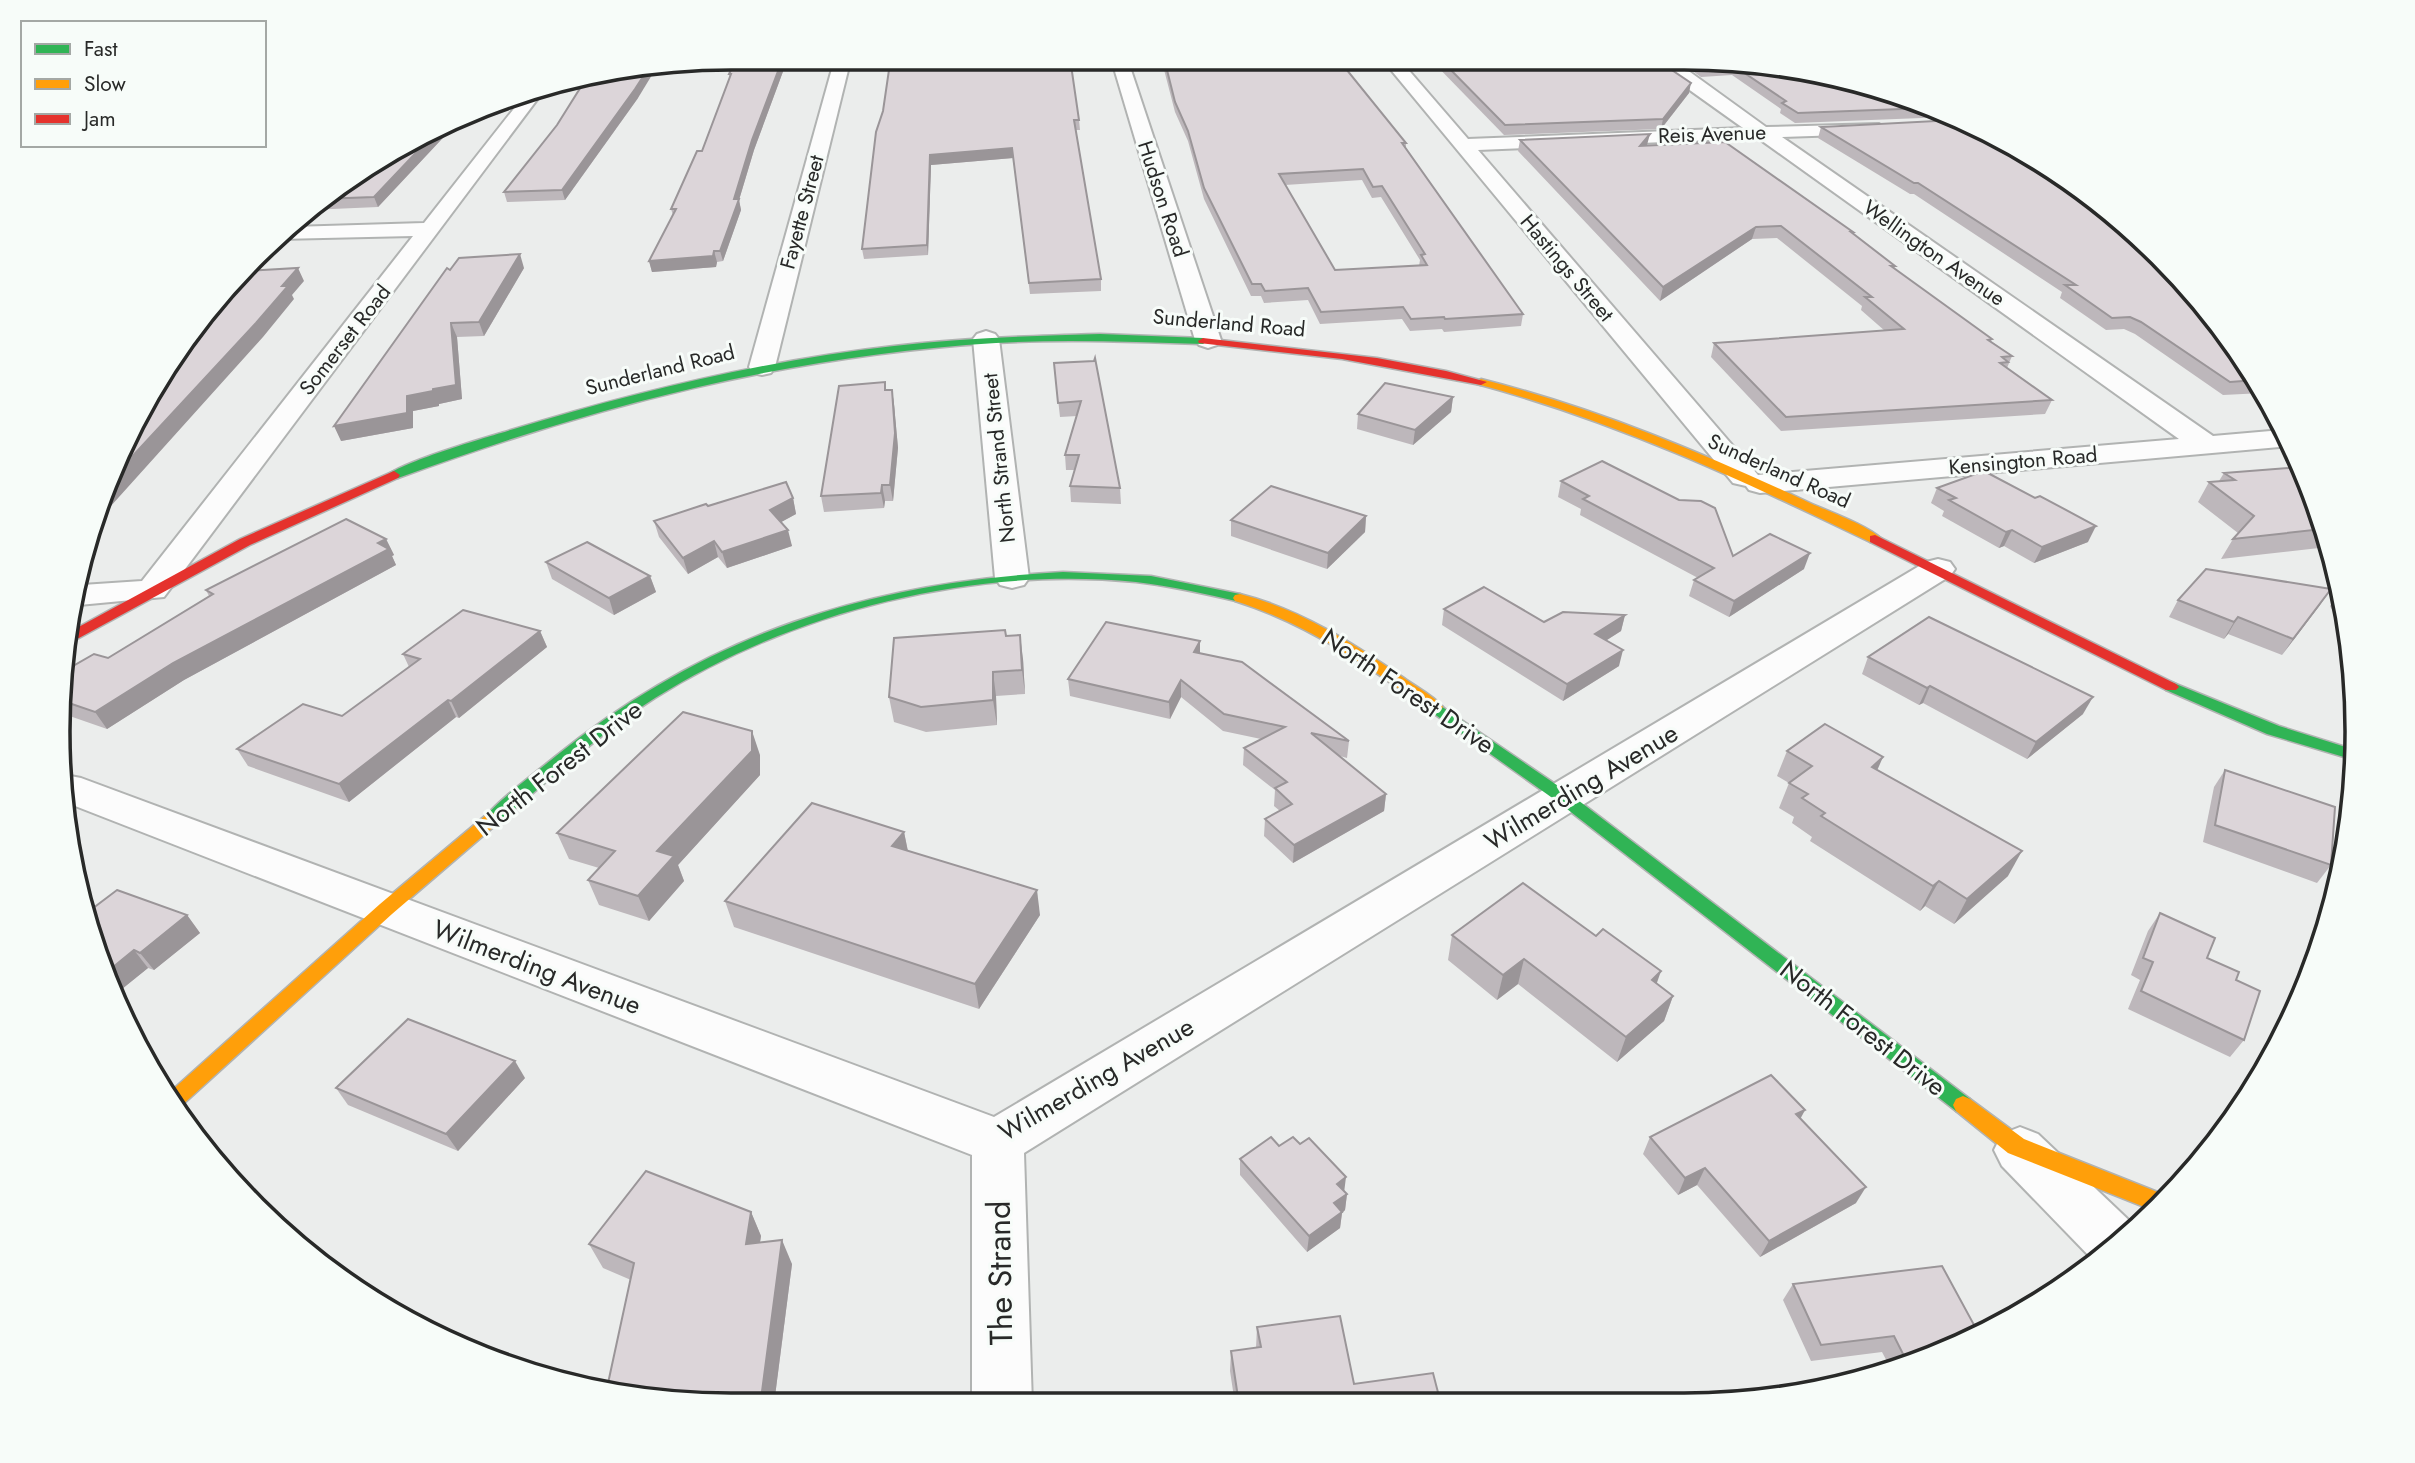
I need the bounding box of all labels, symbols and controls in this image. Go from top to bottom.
legend [21,21,266,147]
text: Fast [84,34,117,64]
text: Slow [84,69,126,99]
text: Jam [81,104,116,134]
street label: Reis Avenue [1657,117,1767,151]
street label: Hudson Road [1130,137,1196,261]
street label: Fayette Street [772,152,832,272]
street label: Wellington Avenue [1857,193,2011,313]
street label: Hastings Street [1513,208,1621,328]
street label: Somerset Road [292,278,398,402]
street label: Sunderland Road [1151,301,1307,345]
street label: Sunderland Road [582,337,738,403]
street label: North Strand Street [975,372,1023,544]
street label: Sunderland Road [1703,426,1855,516]
street label: Kensington Road [1947,440,2099,482]
street label: North Forest Drive [1314,619,1502,763]
street label: North Forest Drive [468,691,650,845]
street label: Wilmerding Avenue [1477,714,1685,860]
street label: Wilmerding Avenue [428,910,646,1024]
street label: North Forest Drive [1772,951,1954,1105]
street label: Wilmerding Avenue [991,1008,1201,1150]
street label: The Strand [976,1200,1024,1346]

